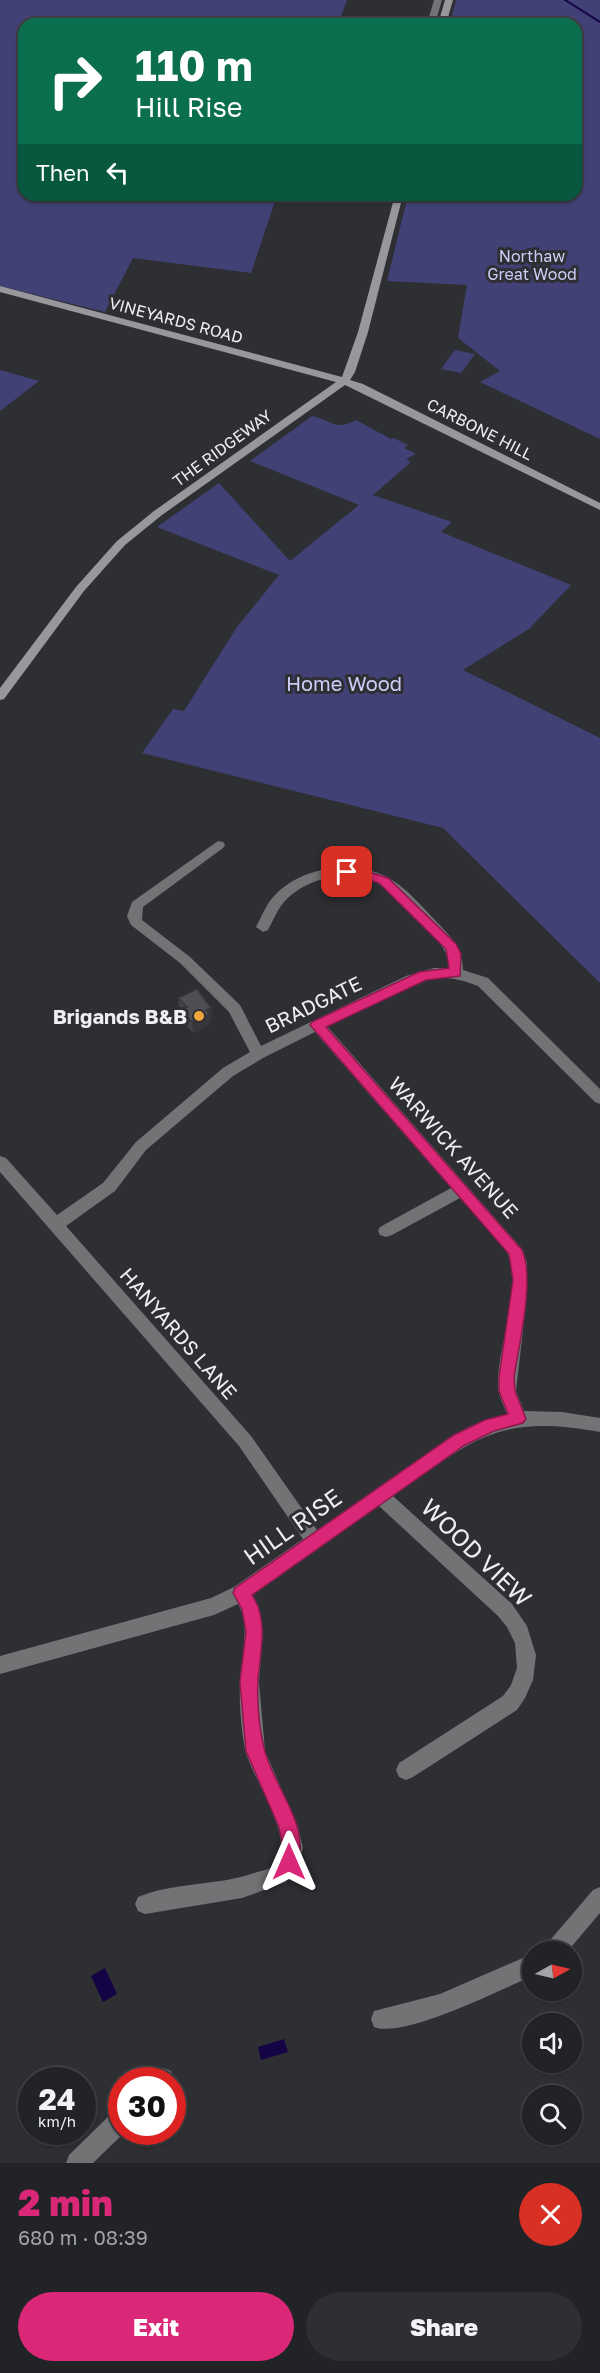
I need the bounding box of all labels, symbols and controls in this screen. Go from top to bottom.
text: 110 m [135,40,253,90]
icon: right [36,42,114,120]
text: Hill Rise [135,91,242,123]
icon: left [101,156,134,189]
text: Then [36,159,89,186]
park label: Northaw Great Wood [487,246,577,284]
street label: VINEYARDS ROAD [107,293,245,347]
street label: CARBONE HILL [424,394,536,464]
street label: THE RIDGEWAY [168,405,276,491]
park label: Home Wood [286,671,402,695]
pin [321,846,372,897]
icon: arrive [330,855,363,888]
street label: BRADGATE [261,970,365,1038]
place label: Brigands B&B [53,1004,187,1028]
marker: Brigands B&B [192,1009,206,1023]
street label: WARWICK AVENUE [384,1071,524,1223]
street label: HANYARDS LANE [115,1262,243,1404]
street label: HILL RISE [237,1482,347,1570]
street label: WOOD VIEW [416,1492,538,1612]
position arrow [257,1830,321,1894]
north arrow [522,1941,582,2001]
map controls [522,1941,582,2145]
button: sound [522,2013,582,2073]
speed limit sign: 30 [108,2067,186,2145]
text: 24 [38,2081,76,2117]
button: search [522,2085,582,2145]
text: km/h [38,2112,76,2130]
text: 2 min [18,2181,113,2224]
button: close [519,2183,582,2246]
text: 680 m · 08:39 [18,2225,148,2249]
button: Exit [18,2292,294,2361]
button: Share [306,2292,582,2361]

